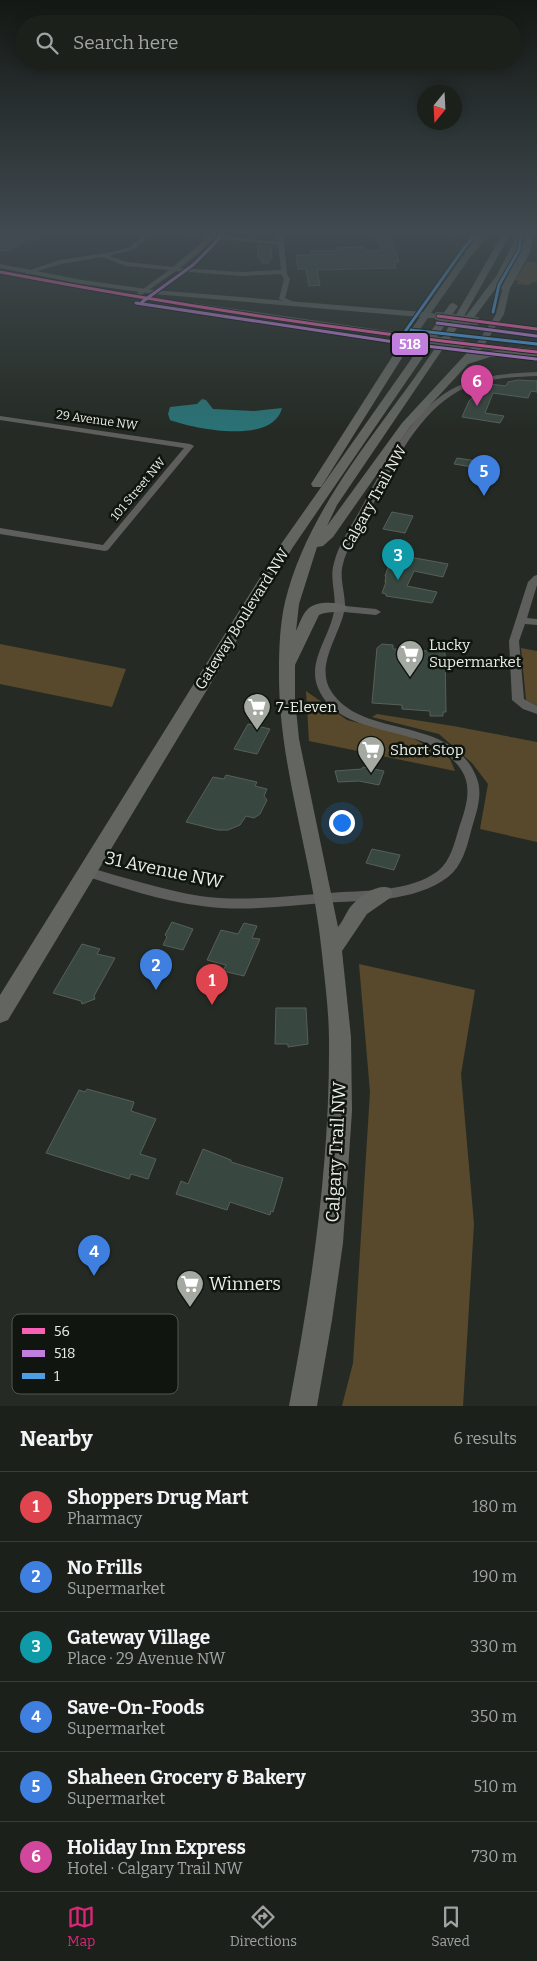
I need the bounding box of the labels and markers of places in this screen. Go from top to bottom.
pin: 6 [461,365,493,406]
pin: 5 [468,455,500,496]
pin: 3 [382,539,414,580]
place label: Lucky Supermarket [429,636,522,671]
supermarket icon: Lucky Supermarket [395,639,425,678]
supermarket icon: 7-Eleven [242,692,272,731]
place label: 7-Eleven [276,698,337,716]
supermarket icon: Short Stop [356,735,386,774]
place label: Short Stop [390,741,464,759]
pin: 2 [140,949,172,990]
pin: 1 [196,964,228,1005]
pin: 4 [78,1235,110,1276]
supermarket icon: Winners [175,1269,205,1308]
place label: Winners [209,1273,281,1295]

